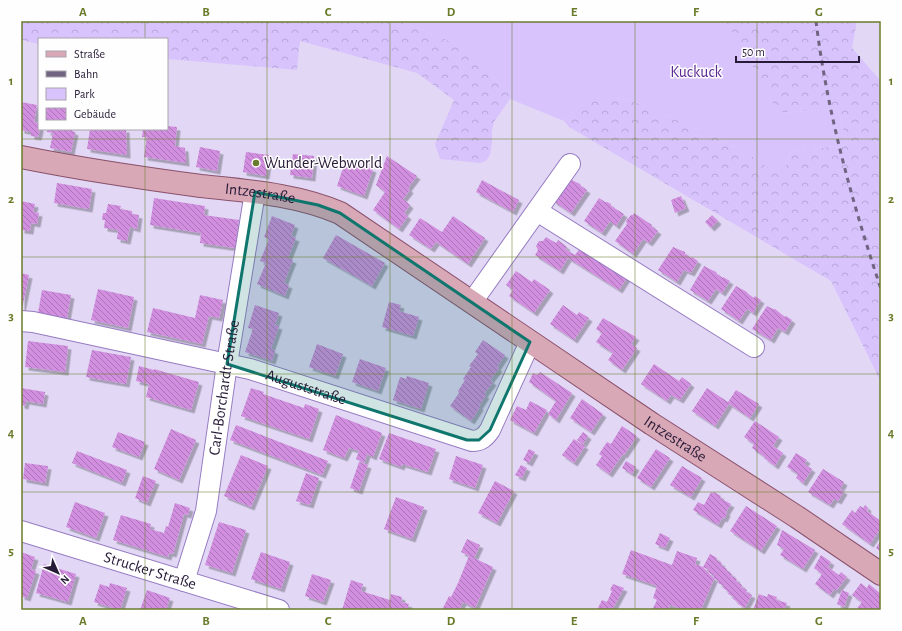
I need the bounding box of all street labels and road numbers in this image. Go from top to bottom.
street label: Intzestraße [224,181,297,207]
street label: Carl-Borchardt-Straße [206,319,242,456]
street label: Auguststraße [264,367,348,408]
street label: Intzestraße [641,413,710,465]
street label: Strucker Straße [102,549,198,592]

